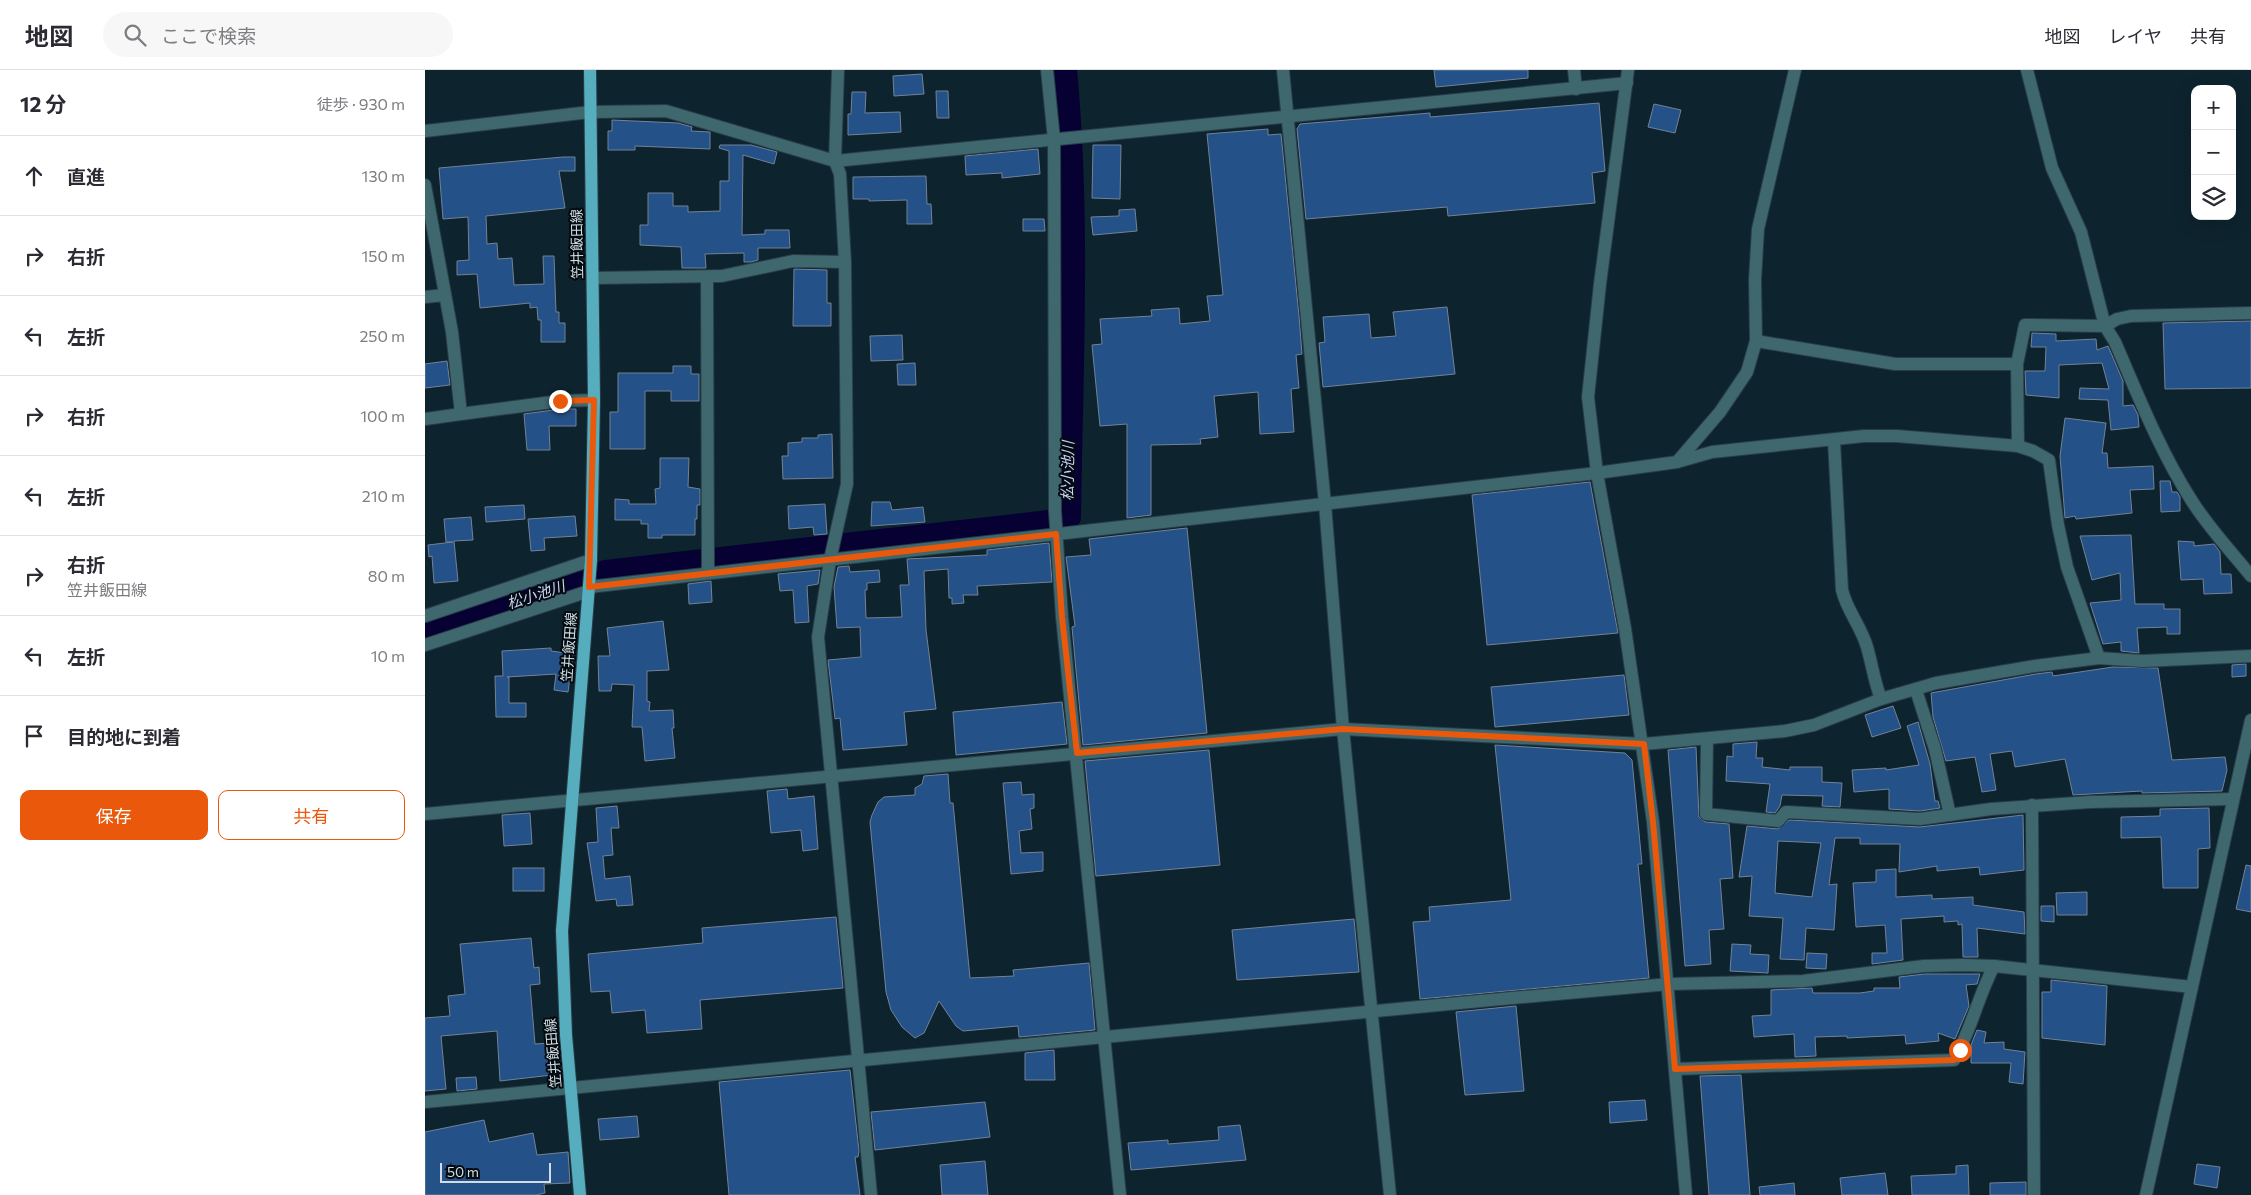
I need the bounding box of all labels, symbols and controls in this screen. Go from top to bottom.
search box [103,12,453,57]
text: 地図 [25,21,73,50]
icon: search [121,21,149,49]
text: ここで検索 [161,24,256,47]
text: 地図 [2045,25,2081,47]
text: レイヤ [2109,25,2162,47]
text: 共有 [2190,25,2226,47]
map controls [2191,85,2236,220]
button: + [2191,85,2236,130]
text: 12 分 [20,91,66,116]
text: 徒歩 · 930 m [317,94,405,113]
button: − [2191,130,2236,175]
icon: ahead [20,162,48,190]
text: 直進 [67,165,105,188]
text: 130 m [362,166,405,185]
button: layers [2191,175,2236,220]
street label: 笠井飯田線 [567,209,586,279]
icon: right [20,242,48,270]
text: 右折 [67,245,105,268]
text: 150 m [362,246,405,265]
icon: left [20,322,48,350]
text: 左折 [67,325,105,348]
text: 250 m [359,326,405,345]
route end [549,390,572,413]
icon: right [20,402,48,430]
text: 右折 [67,405,105,428]
text: 100 m [360,406,405,425]
water label: 松小池川 [1057,439,1077,501]
icon: left [20,482,48,510]
text: 左折 [67,485,105,508]
text: 210 m [362,486,405,505]
text: 右折 [67,553,105,576]
icon: right [20,562,48,590]
text: 80 m [368,566,405,585]
water label: 松小池川 [504,576,569,612]
text: 笠井飯田線 [67,580,147,599]
street label: 笠井飯田線 [558,611,579,682]
icon: left [20,642,48,670]
text: 左折 [67,645,105,668]
text: 10 m [371,646,405,665]
icon: arrive [20,722,48,750]
text: 目的地に到着 [67,725,181,748]
button: 保存 [20,790,208,840]
button: 共有 [218,790,405,840]
street label: 笠井飯田線 [541,1017,564,1089]
route start [1949,1039,1972,1062]
scale bar [440,1160,551,1183]
text: 50 m [447,1163,479,1180]

